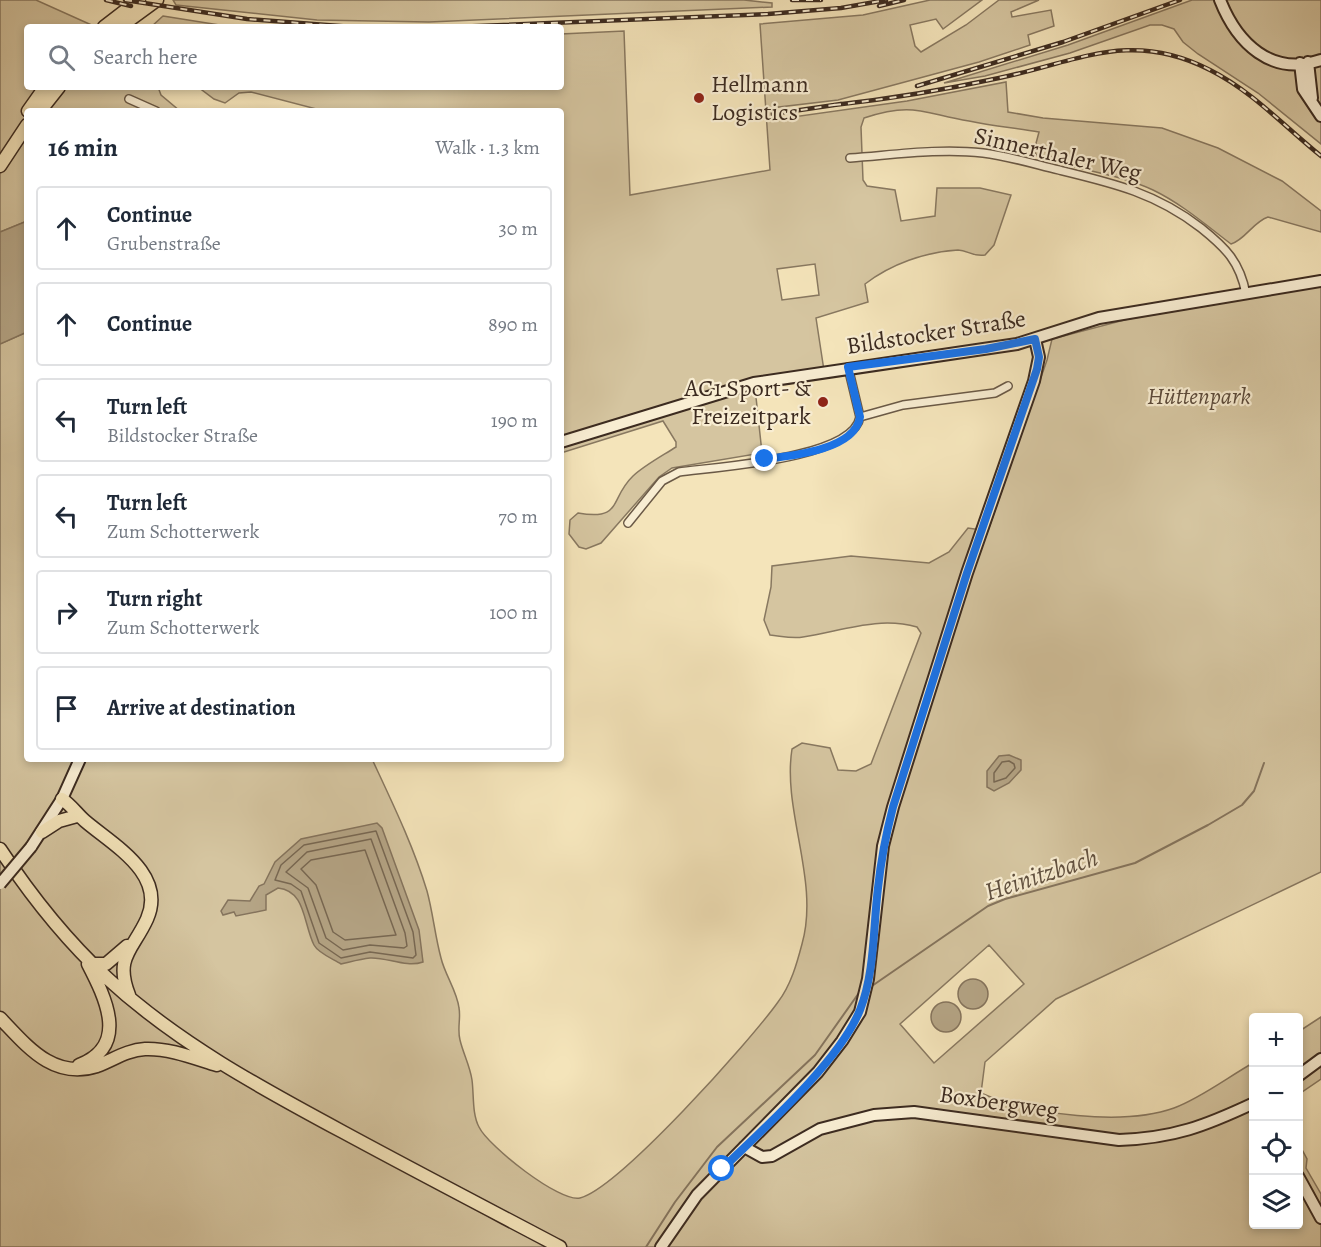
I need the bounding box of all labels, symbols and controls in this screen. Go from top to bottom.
search box [24,24,564,90]
icon: search [45,41,78,74]
text: Search here [93,42,198,72]
place label: Hellmann Logistics [711,68,809,128]
marker: Hellmann Logistics [692,91,706,105]
street label: Sinnerthaler Weg [971,119,1145,189]
text: 16 min [48,130,118,165]
text: Walk · 1.3 km [435,134,540,161]
text: Continue [107,200,192,230]
icon: ahead [50,212,83,245]
text: 30 m [498,215,538,242]
text: Grubenstraße [107,230,221,257]
street label: Bildstocker Straße [844,302,1028,362]
icon: ahead [50,308,83,341]
text: Continue [107,309,192,339]
text: 890 m [488,311,538,338]
place label: AC1 Sport- & Freizeitpark [684,372,811,432]
park label: Hüttenpark [1147,380,1251,412]
text: Turn left [107,392,187,422]
marker: AC1 Sport- & Freizeitpark [816,395,830,409]
icon: left [50,404,83,437]
text: 190 m [491,407,538,434]
text: Bildstocker Straße [107,422,258,449]
route end [751,445,777,471]
text: Turn left [107,488,187,518]
icon: left [50,500,83,533]
text: 70 m [498,503,538,530]
text: Zum Schotterwerk [107,518,259,545]
text: Turn right [107,584,203,614]
icon: right [50,596,83,629]
text: 100 m [489,599,538,626]
text: Zum Schotterwerk [107,614,259,641]
icon: arrive [50,692,83,725]
text: Arrive at destination [107,693,296,723]
water label: Heinitzbach [980,840,1102,909]
map controls [1249,1013,1303,1229]
button: + [1249,1013,1303,1067]
button: − [1249,1067,1303,1121]
street label: Boxbergweg [937,1078,1061,1126]
button: locate [1249,1121,1303,1175]
route start [708,1155,734,1181]
button: layers [1249,1175,1303,1229]

